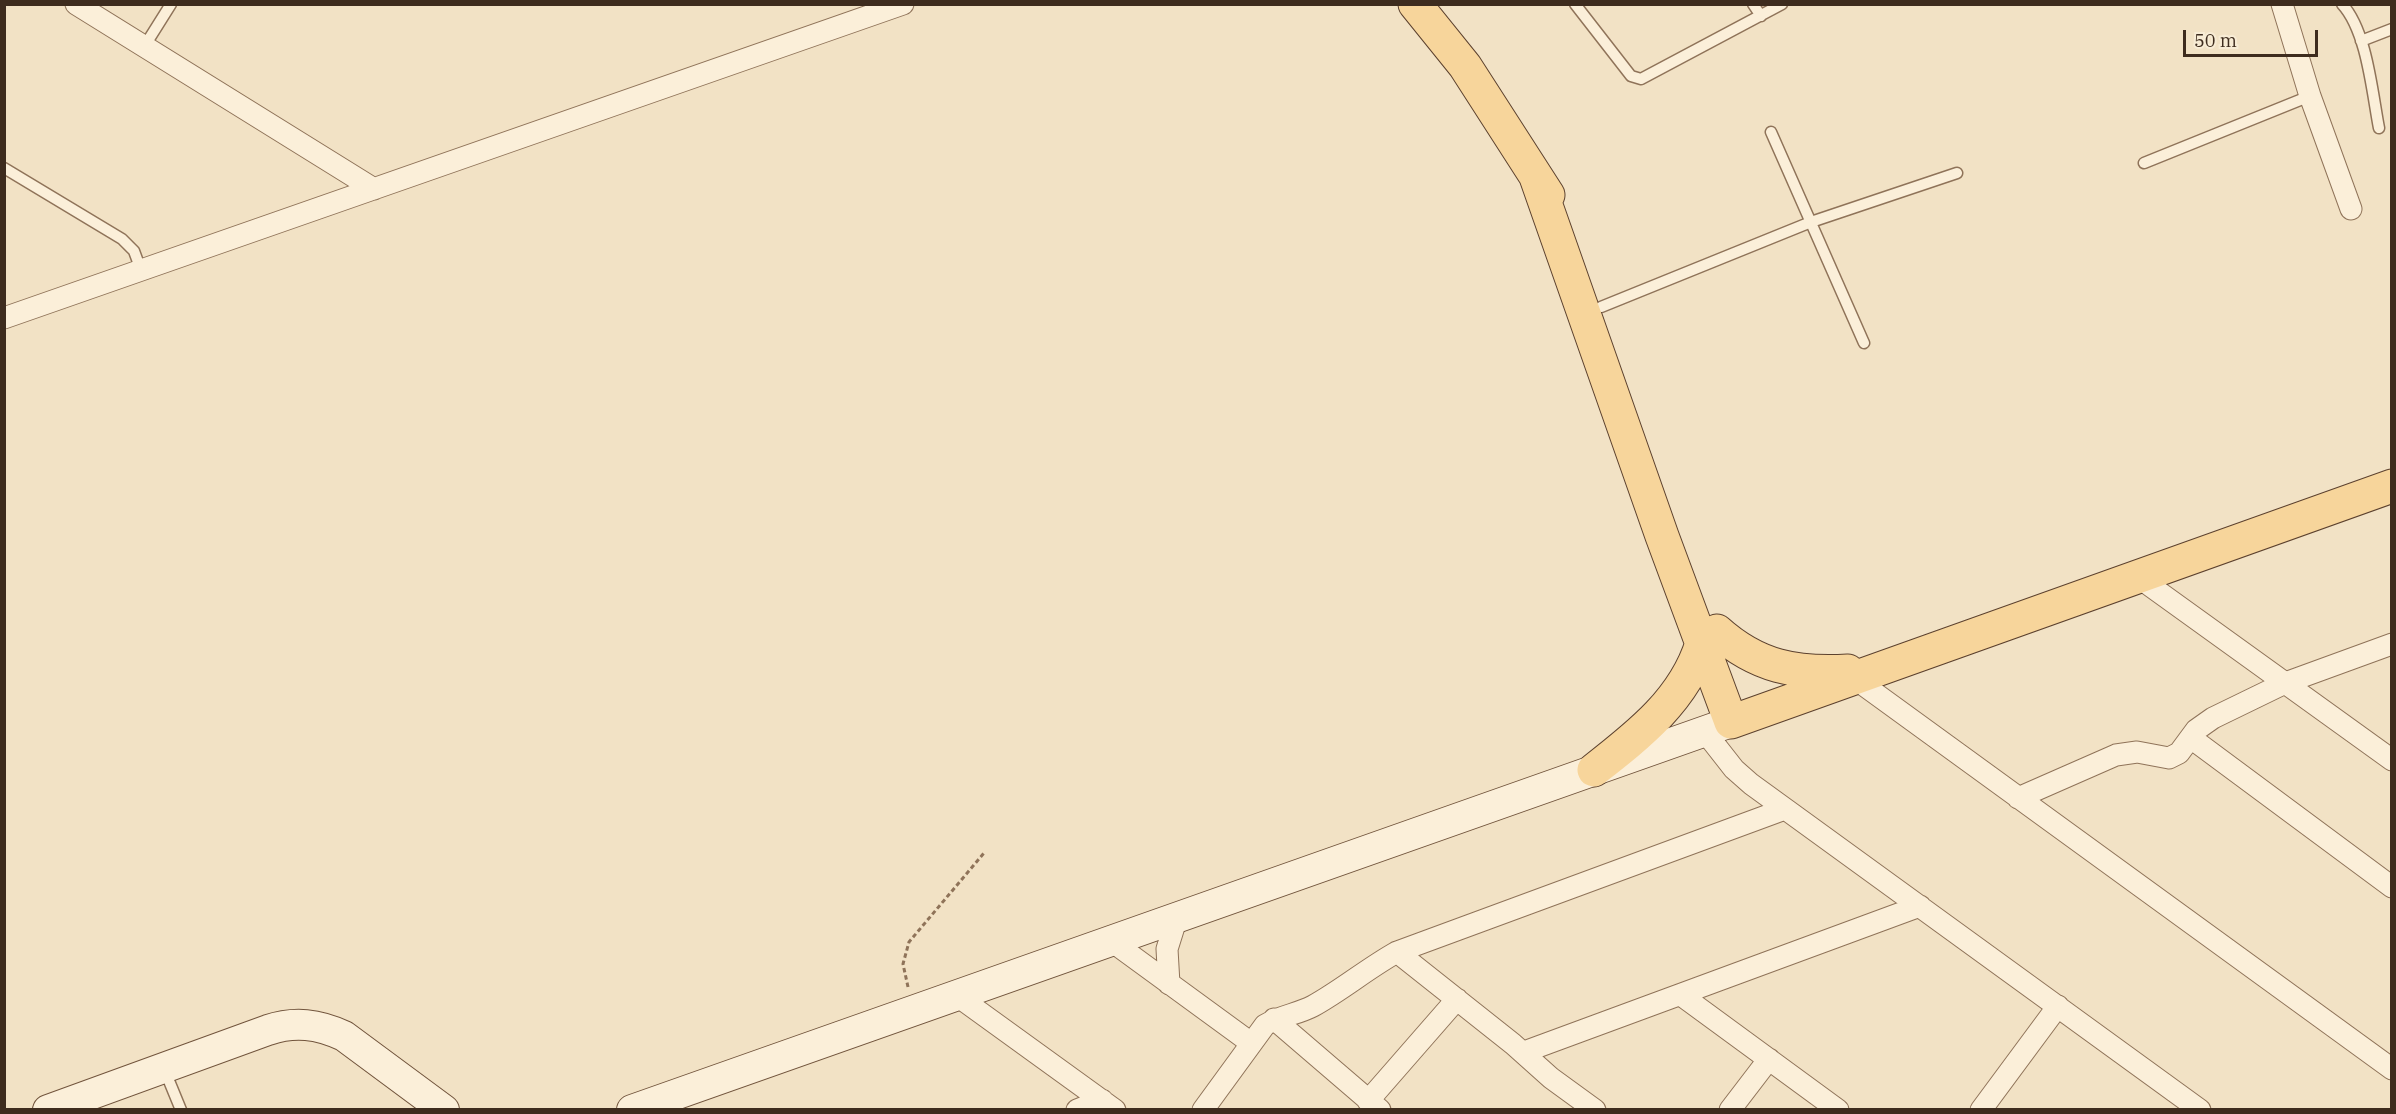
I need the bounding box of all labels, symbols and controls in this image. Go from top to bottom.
scale bar [2186,18,2321,56]
text: 50 m [2194,29,2237,52]

